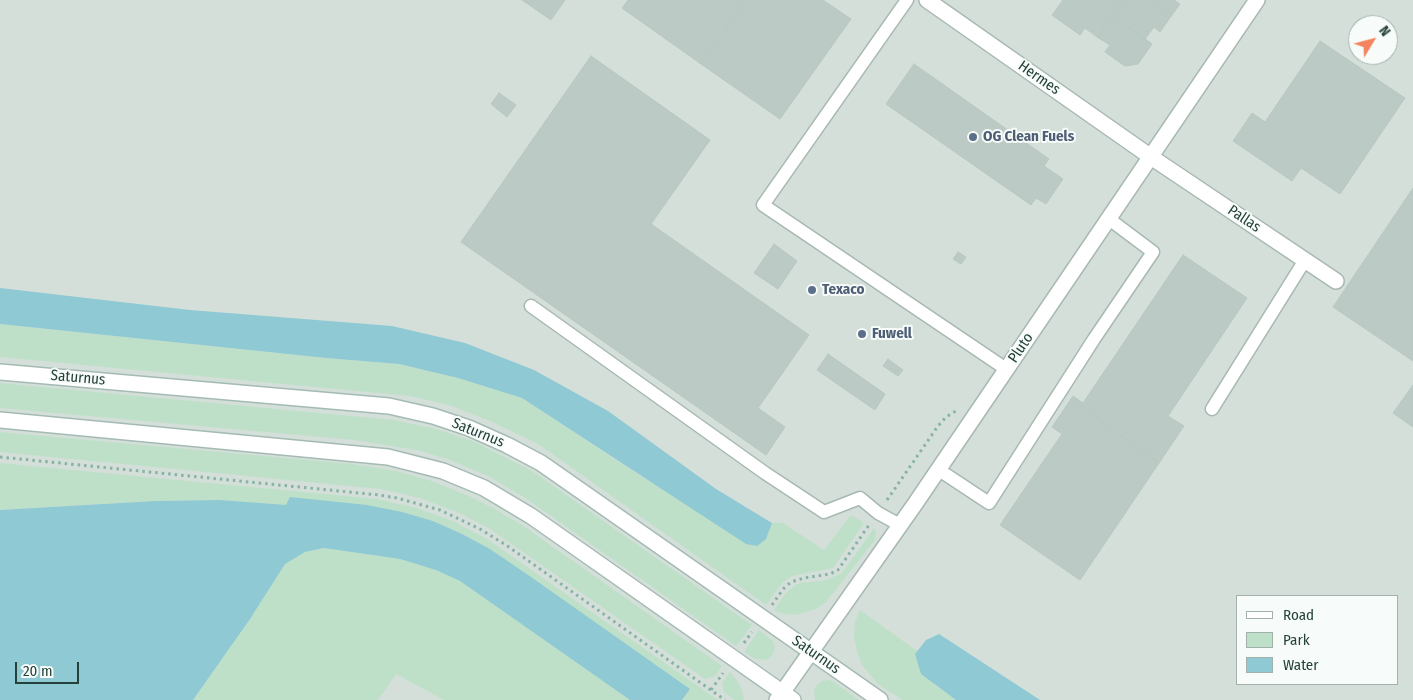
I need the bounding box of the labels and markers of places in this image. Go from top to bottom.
place label: OG Clean Fuels [983,128,1074,146]
marker: OG Clean Fuels [967,131,979,143]
place label: Texaco [822,281,864,299]
marker: Texaco [806,284,818,296]
place label: Fuwell [872,325,912,343]
marker: Fuwell [856,328,868,340]

